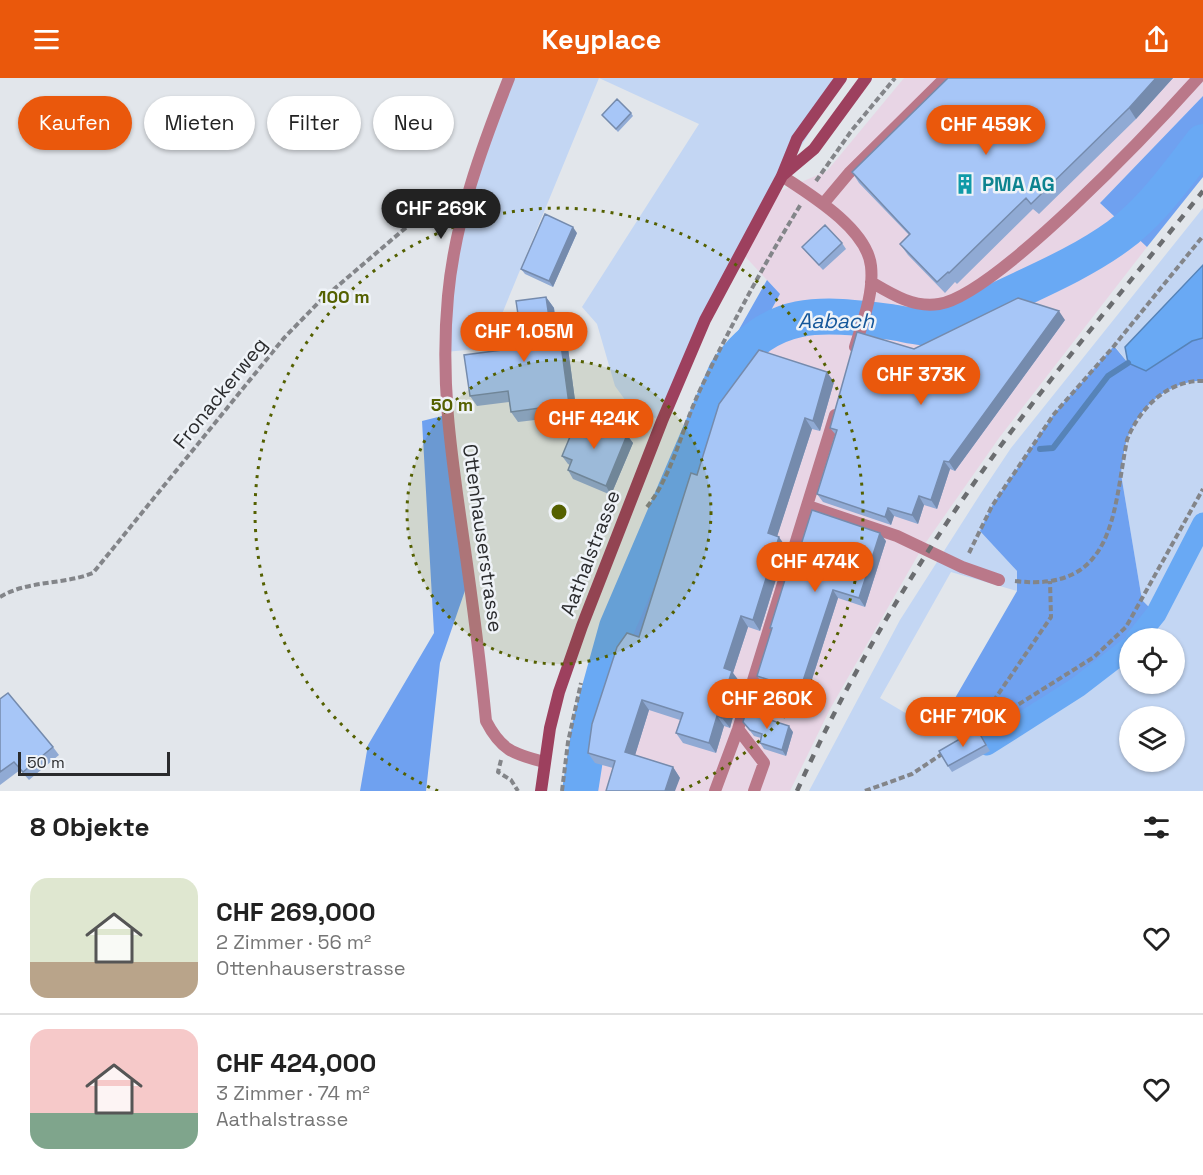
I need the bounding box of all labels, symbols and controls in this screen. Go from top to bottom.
text: Keyplace [542,22,661,57]
icon: menu [30,23,63,56]
icon: share [1140,23,1173,56]
chip: Kaufen [18,96,132,150]
chip: Mieten [144,96,255,150]
chip: Filter [267,96,361,150]
chip: Neu [373,96,454,150]
pin: CHF 459K [924,105,1048,156]
text: CHF 459K [940,111,1032,137]
place label: PMA AG [982,171,1055,197]
building icon: PMA AG [953,172,977,196]
pin: CHF 269K [379,189,503,240]
text: CHF 269K [396,195,486,221]
text: 100 m [318,285,370,308]
water label: Aabach [798,307,875,334]
pin: CHF 1.05M [455,312,593,363]
text: CHF 1.05M [474,318,574,344]
street label: Fronackerweg [167,332,273,454]
pin: CHF 373K [859,355,983,406]
text: CHF 373K [876,361,966,387]
text: 50 m [431,393,473,416]
pin: CHF 424K [532,399,656,450]
text: CHF 424K [548,405,640,431]
street label: Ottenhauserstrasse [457,442,509,634]
street label: Aathalstrasse [554,487,626,619]
centre of rings [549,502,569,522]
pin: CHF 474K [753,542,877,593]
text: CHF 474K [770,548,860,574]
map controls [1119,628,1185,772]
button: locate [1119,628,1185,694]
pin: CHF 260K [705,679,829,730]
text: CHF 260K [721,685,813,711]
pin: CHF 710K [901,697,1025,748]
text: CHF 710K [919,703,1007,729]
button: layers [1119,706,1185,772]
scale bar [18,749,170,776]
text: 50 m [27,752,65,773]
text: 8 Objekte [30,810,149,844]
icon: filters [1140,811,1173,844]
text: CHF 269,000 [216,895,375,929]
icon: home [78,902,150,974]
icon: heart [1140,922,1173,955]
text: 2 Zimmer · 56 m² [216,929,371,955]
text: Ottenhauserstrasse [216,955,406,981]
text: CHF 424,000 [216,1046,376,1080]
icon: home [78,1053,150,1125]
icon: heart [1140,1073,1173,1106]
text: 3 Zimmer · 74 m² [216,1080,370,1106]
text: Aathalstrasse [216,1106,348,1132]

